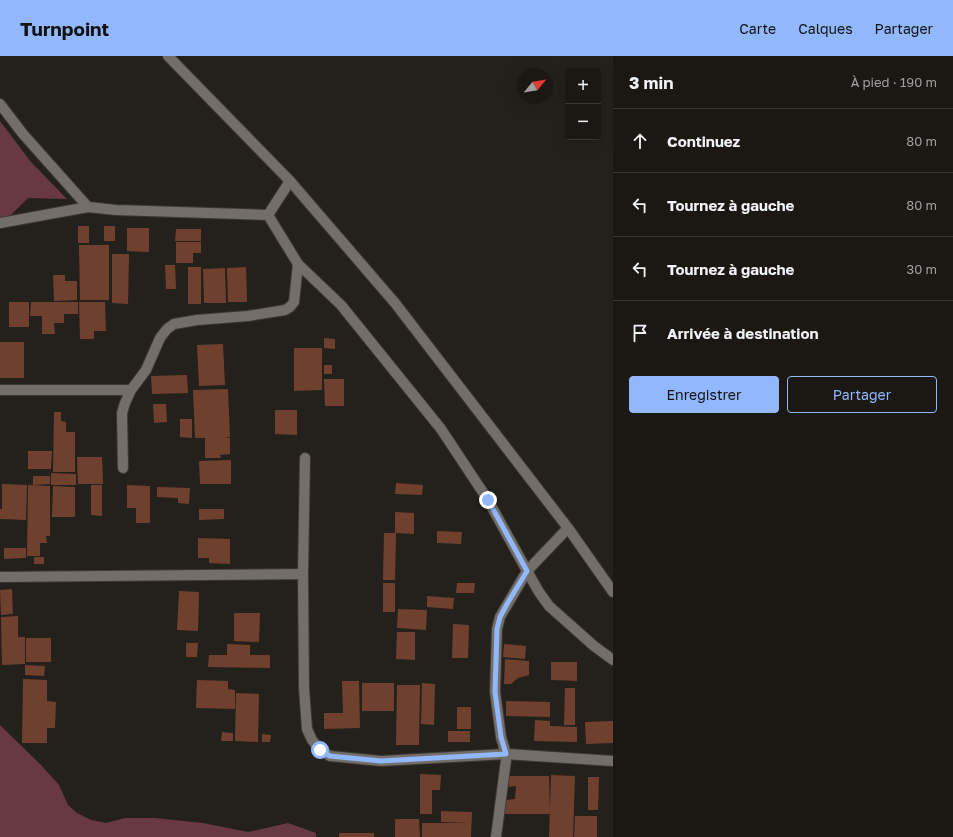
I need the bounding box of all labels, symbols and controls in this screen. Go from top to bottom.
text: Turnpoint [20,17,109,40]
text: Carte [739,20,776,37]
text: Calques [798,20,853,37]
text: Partager [875,20,933,37]
north arrow [517,68,553,104]
map controls [565,68,601,140]
button: + [565,68,601,104]
text: 3 min [629,72,673,93]
text: À pied · 190 m [851,74,937,90]
button: − [565,104,601,140]
icon: ahead [629,130,651,152]
text: Continuez [667,132,740,150]
text: 80 m [906,133,937,149]
icon: left [629,194,651,216]
text: Tournez à gauche [667,196,794,214]
text: 80 m [906,197,937,213]
icon: left [629,258,651,280]
text: Tournez à gauche [667,260,794,278]
text: 30 m [907,261,937,277]
icon: arrive [629,322,651,344]
text: Arrivée à destination [667,324,819,342]
button: Enregistrer [629,376,779,413]
button: Partager [787,376,937,413]
route end [479,491,497,509]
route start [311,741,329,759]

